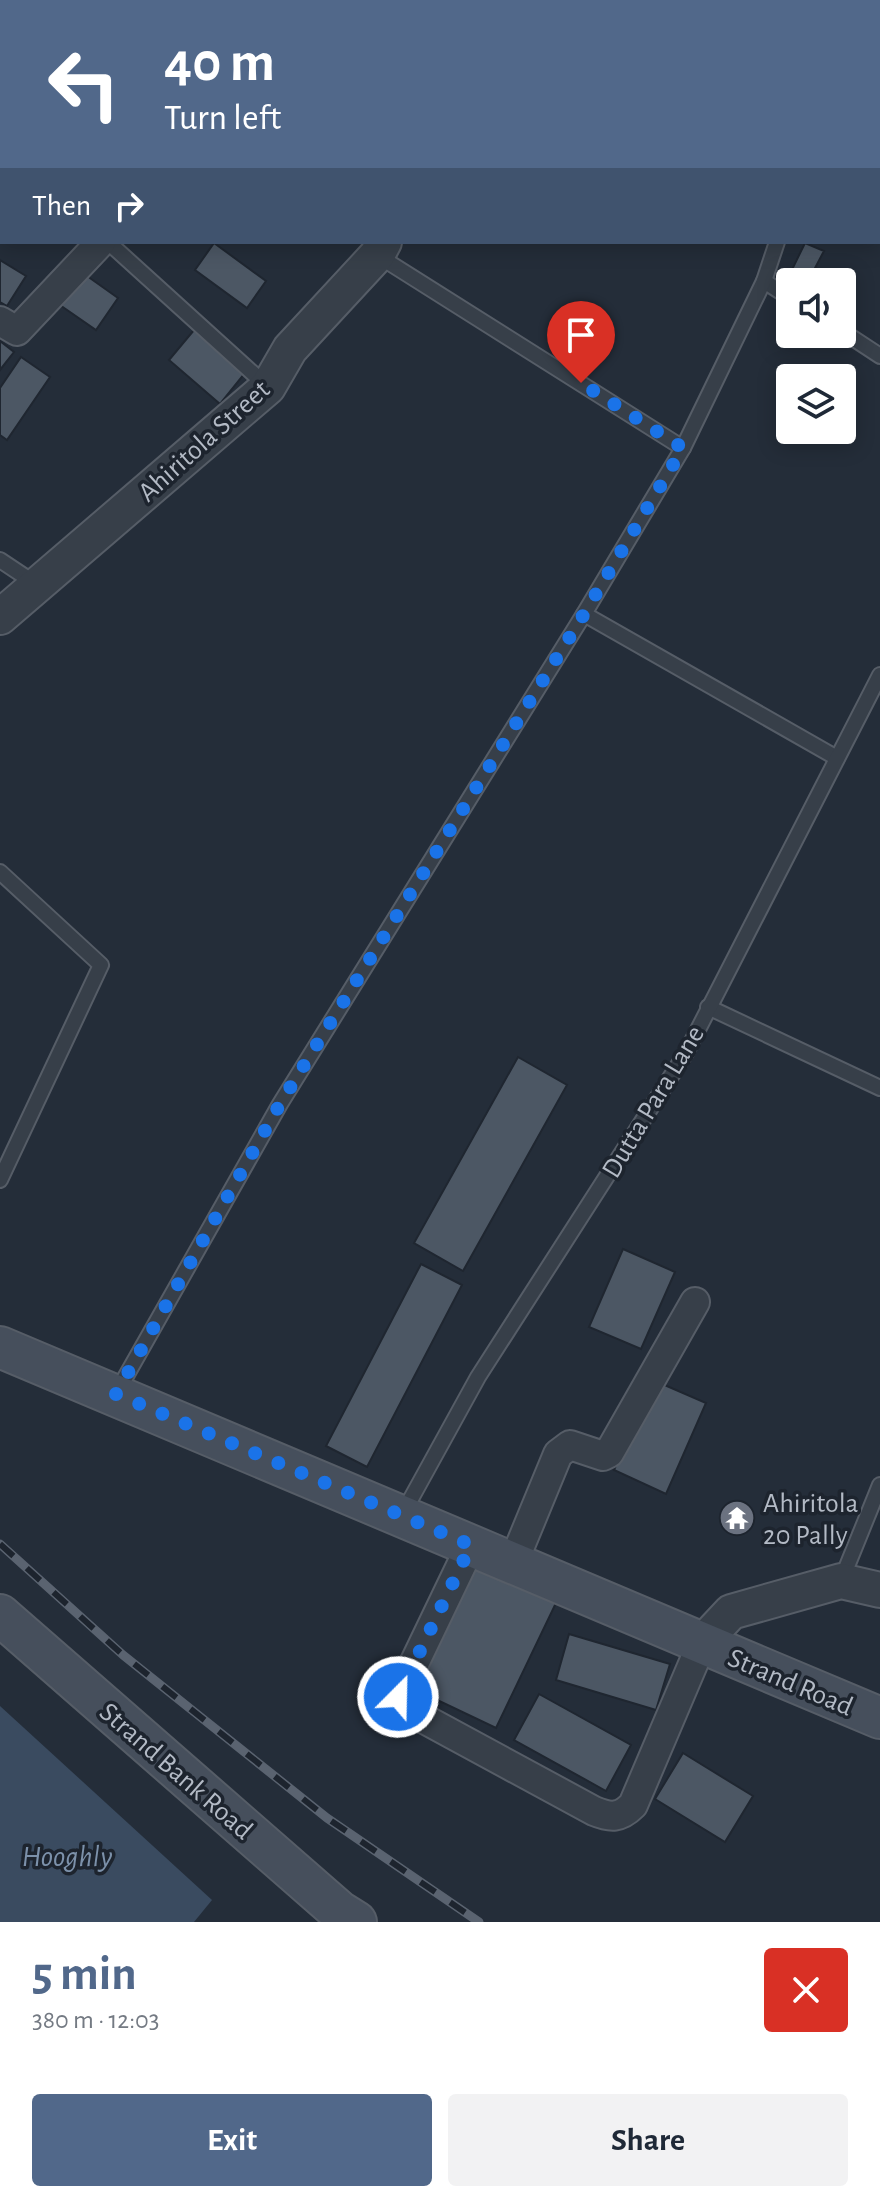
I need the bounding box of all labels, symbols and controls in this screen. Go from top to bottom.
icon: left [32,32,136,136]
text: 40 m [164,35,275,91]
text: Turn left [164,100,281,136]
icon: right [107,184,151,228]
text: Then [32,191,91,221]
map controls [776,268,856,444]
button: sound [776,268,856,348]
pin [547,301,615,383]
icon: arrive [559,313,603,357]
button: layers [776,364,856,444]
street label: Ahiritola Street [133,375,275,507]
street label: Dutta Para Lane [597,1021,710,1183]
place label: Ahiritola 20 Pally [763,1490,859,1550]
temple icon: Ahiritola 20 Pally [718,1499,756,1537]
street label: Strand Road [724,1644,857,1722]
position arrow [356,1655,440,1739]
street label: Strand Bank Road [94,1698,257,1845]
water label: Hooghly [22,1842,113,1872]
button: close [764,1948,848,2032]
text: 5 min [32,1951,137,1999]
text: 380 m · 12:03 [32,2007,160,2033]
button: Exit [32,2094,432,2186]
button: Share [448,2094,848,2186]

